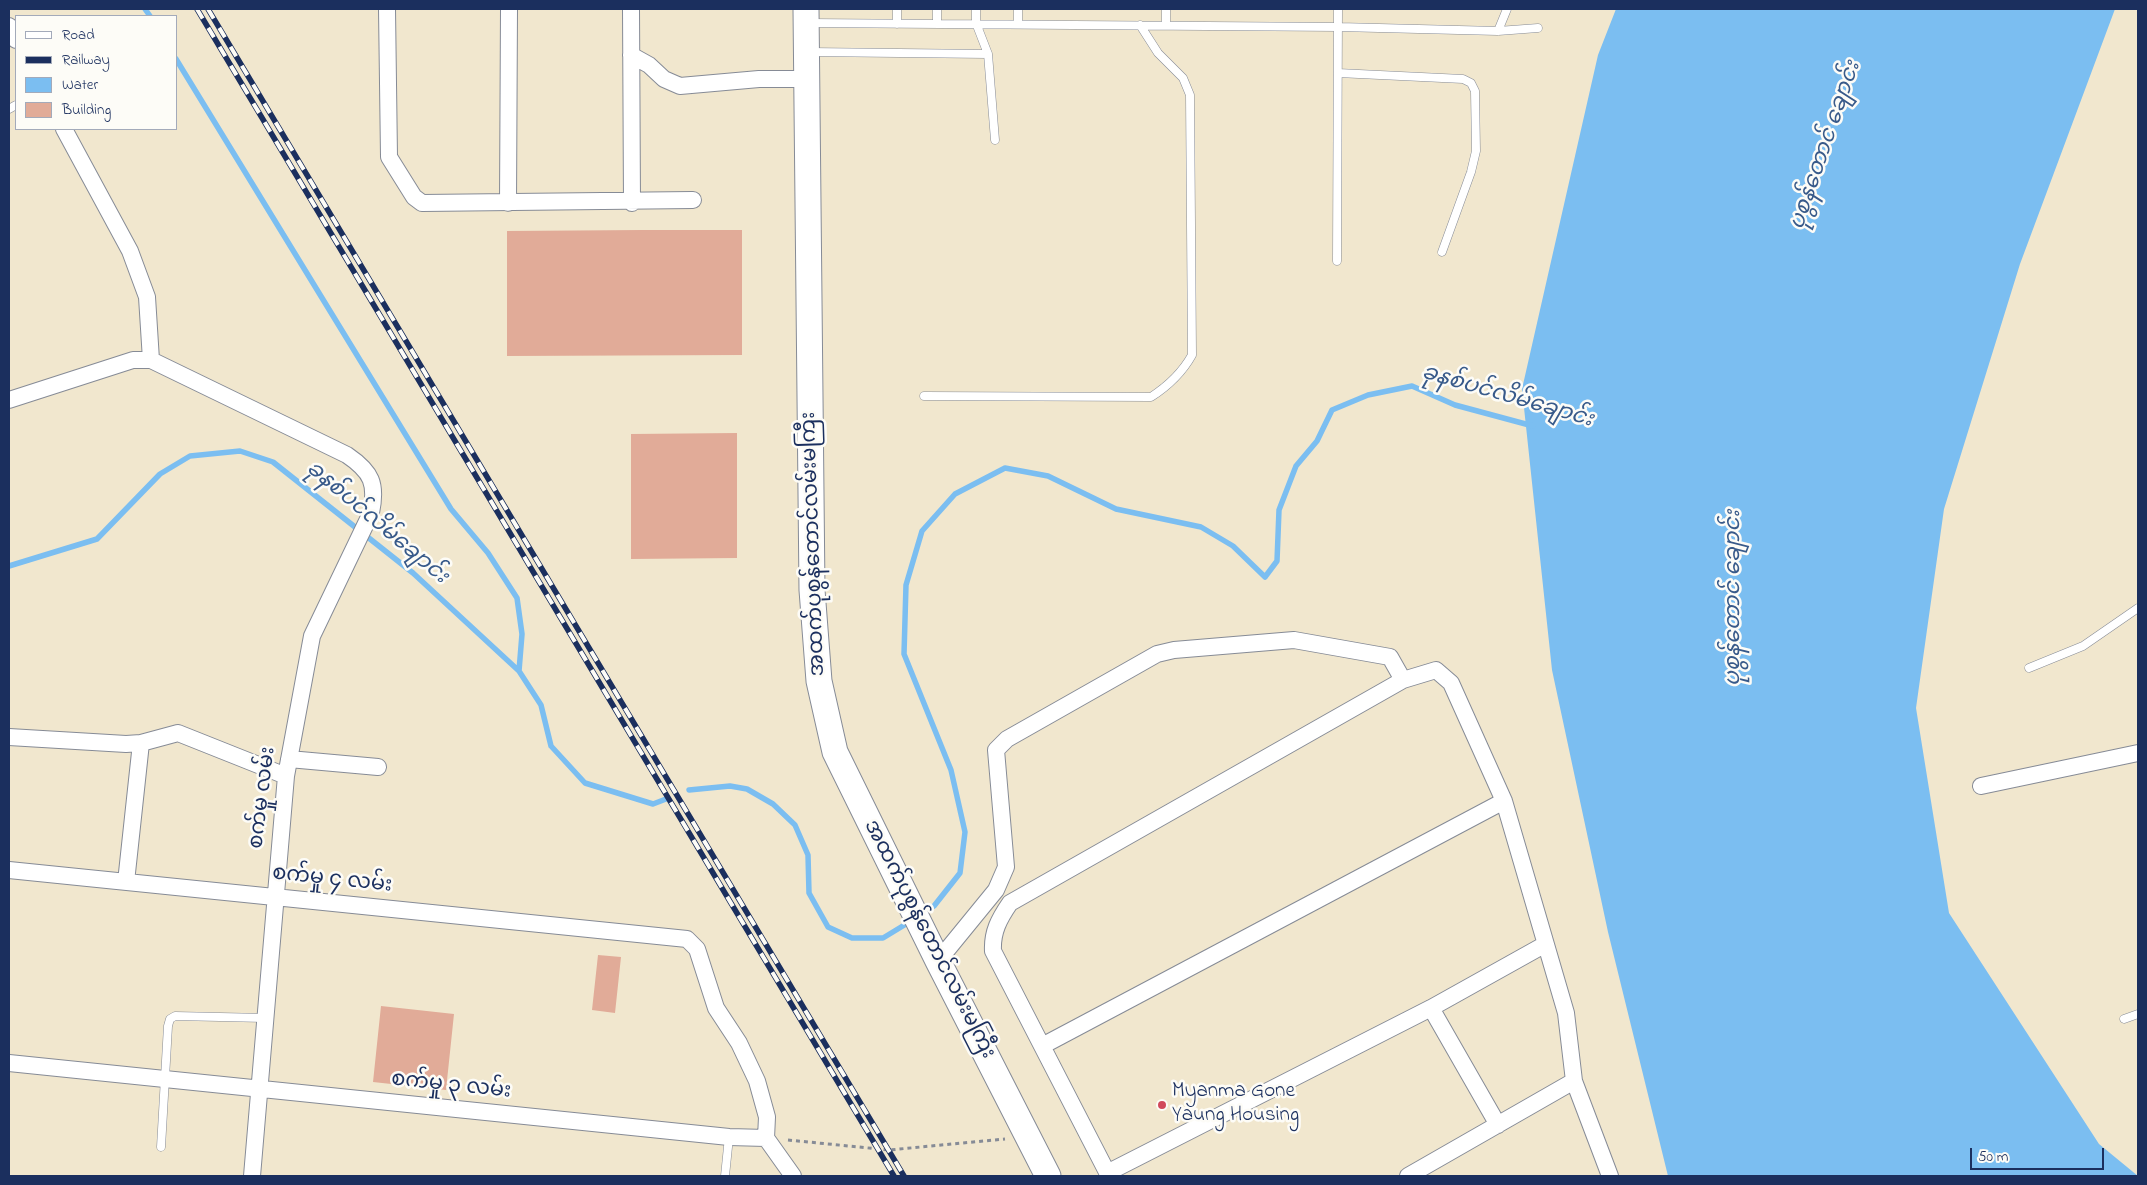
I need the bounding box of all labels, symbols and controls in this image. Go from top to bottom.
legend [15,15,178,130]
text: Road [62,24,95,46]
text: Railway [62,49,110,71]
water label: ပုစွန်တောင် ချောင်း [1786,58,1868,234]
text: Water [62,74,98,96]
text: Building [62,99,111,121]
water label: ခုနစ်ပင်လိမ်ချောင်း [1418,361,1596,435]
street label: အထက်ပုစွန်တောင်လမ်းမကြီး [798,411,832,677]
water label: ခုနစ်ပင်လိမ်ချောင်း [300,457,452,591]
water label: ပုစွန်တောင် ချောင်း [1722,510,1748,686]
street label: စက်မှု လမ်း [245,746,283,850]
street label: အထက်ပုစွန်တောင်လမ်းမကြီး [857,816,999,1064]
street label: စက်မှု ၄ လမ်း [271,862,393,900]
street label: စက်မှု ၃ လမ်း [390,1068,512,1106]
place label: Myanma Gone Yaung Housing [1172,1080,1299,1130]
marker: Myanma Gone Yaung Housing [1156,1099,1168,1111]
scale bar [1972,1138,2106,1170]
text: 50 m [1978,1146,2008,1168]

